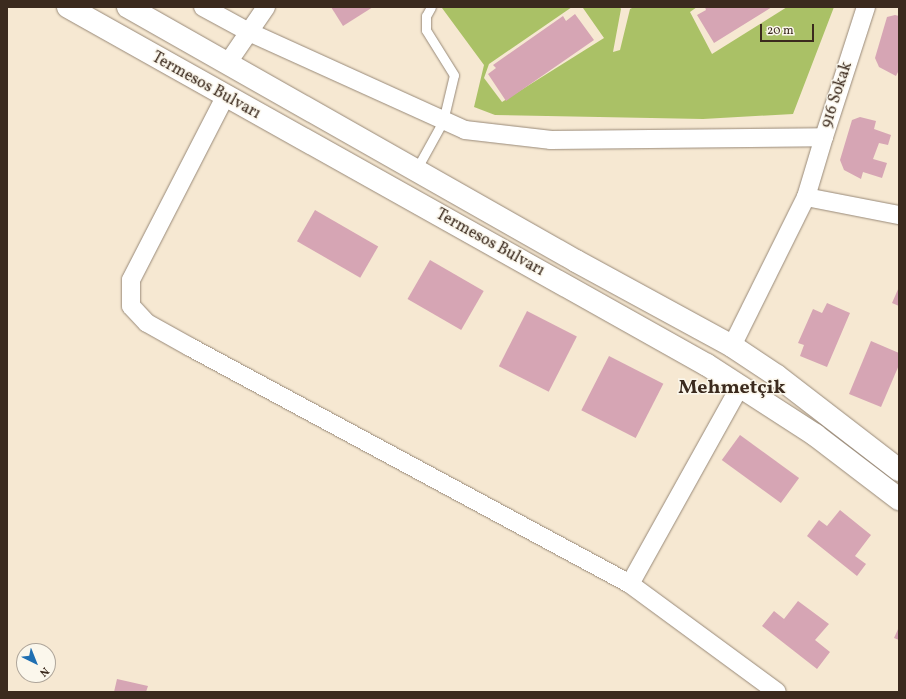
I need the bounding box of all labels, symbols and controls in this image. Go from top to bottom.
scale bar [762,16,816,42]
text: 20 m [767,23,794,39]
street label: Termesos Bulvarı [148,48,264,124]
street label: 916 Sokak [817,60,857,130]
street label: Termesos Bulvarı [432,205,548,281]
district label: Mehmetçik [678,376,786,400]
north arrow [16,643,56,683]
text: N [36,663,52,680]

